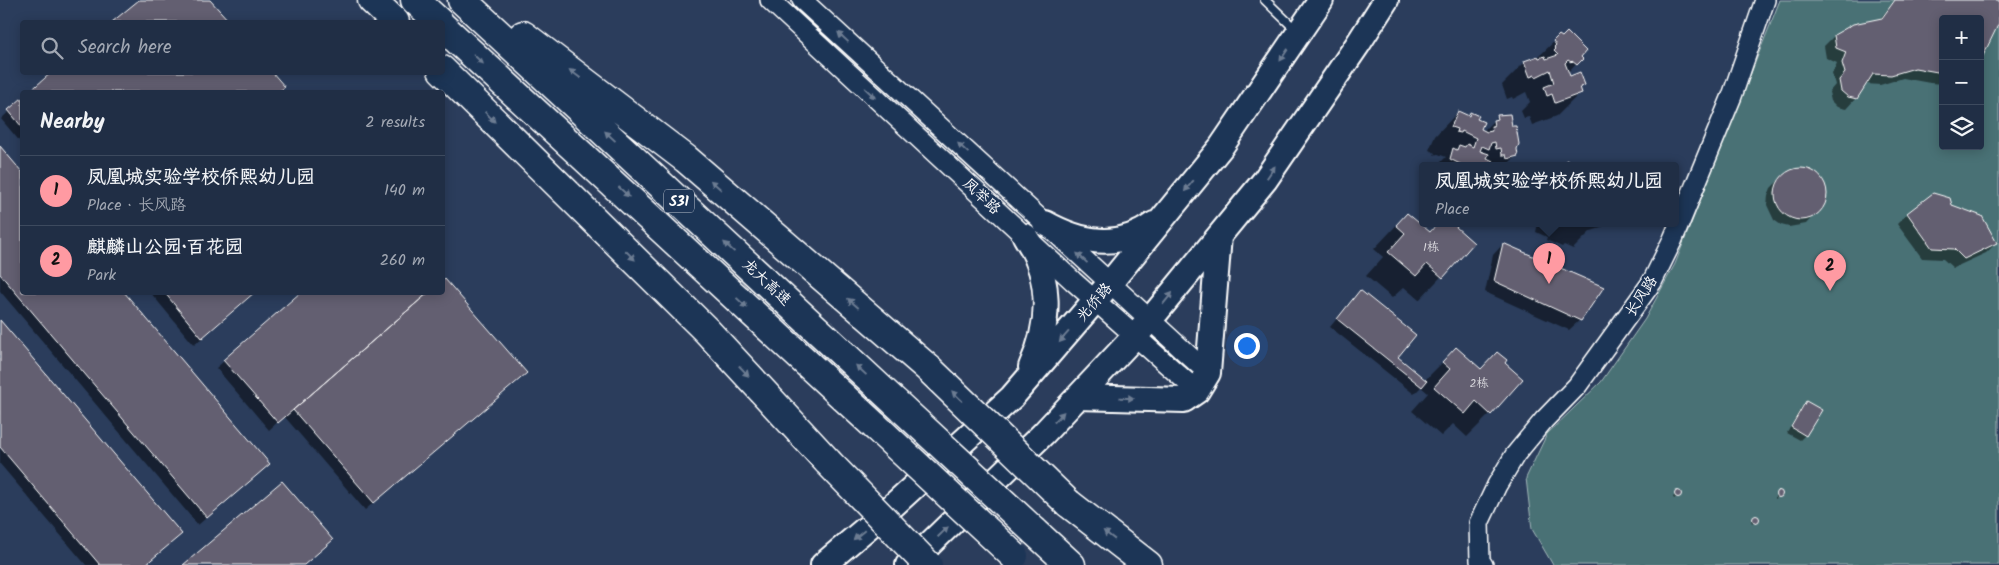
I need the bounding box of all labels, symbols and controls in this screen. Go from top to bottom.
map controls [1939,15,1984,150]
button: + [1939,15,1984,60]
search box [20,20,445,75]
one-way arrow [837,32,849,43]
text: Search here [78,33,172,63]
icon: search [38,34,66,62]
one-way arrow [1280,48,1289,62]
one-way arrow [472,53,485,64]
button: − [1939,60,1984,105]
one-way arrow [568,69,581,80]
one-way arrow [863,87,876,98]
button: layers [1939,105,1984,150]
text: Nearby [40,106,105,139]
text: 2 results [365,110,425,135]
one-way arrow [483,110,495,122]
one-way arrow [604,130,616,142]
one-way arrow [956,142,969,153]
popup [1419,162,1679,227]
text: 凤凰城实验学校侨熙幼儿园 [87,163,315,193]
one-way arrow [1266,165,1276,178]
text: 凤凰城实验学校侨熙幼儿园 [1435,167,1663,197]
street label: 凤举路 [957,173,1006,221]
text: 1 [54,178,58,203]
text: 140 m [384,178,425,203]
one-way arrow [711,179,723,191]
one-way arrow [1184,180,1195,193]
one-way arrow [617,187,630,198]
road number: S31 [664,190,694,212]
text: Place · 长风路 [87,193,186,218]
text: Place [1435,197,1469,222]
text: 麒麟山公园·百花园 [87,233,244,263]
house number: 1栋 [1423,238,1439,257]
one-way arrow [723,241,735,253]
pin: 1 [1533,243,1565,284]
text: 2 [51,248,61,273]
text: 260 m [380,248,425,273]
one-way arrow [624,249,636,261]
pin: 2 [1814,250,1846,291]
one-way arrow [1076,252,1089,263]
street label: 龙大高速 [736,253,796,312]
text: Park [87,263,116,288]
street label: 长风路 [1620,271,1664,322]
street label: 光侨路 [1071,278,1119,328]
one-way arrow [1163,291,1174,304]
one-way arrow [736,297,748,309]
one-way arrow [846,297,859,308]
one-way arrow [1058,331,1069,344]
your location [1234,333,1260,359]
one-way arrow [855,364,867,376]
one-way arrow [738,365,750,377]
house number: 2栋 [1470,374,1488,393]
one-way arrow [952,390,964,402]
one-way arrow [1119,394,1135,402]
one-way arrow [1053,412,1065,424]
one-way arrow [937,526,949,538]
one-way arrow [852,529,865,540]
one-way arrow [1103,530,1116,541]

